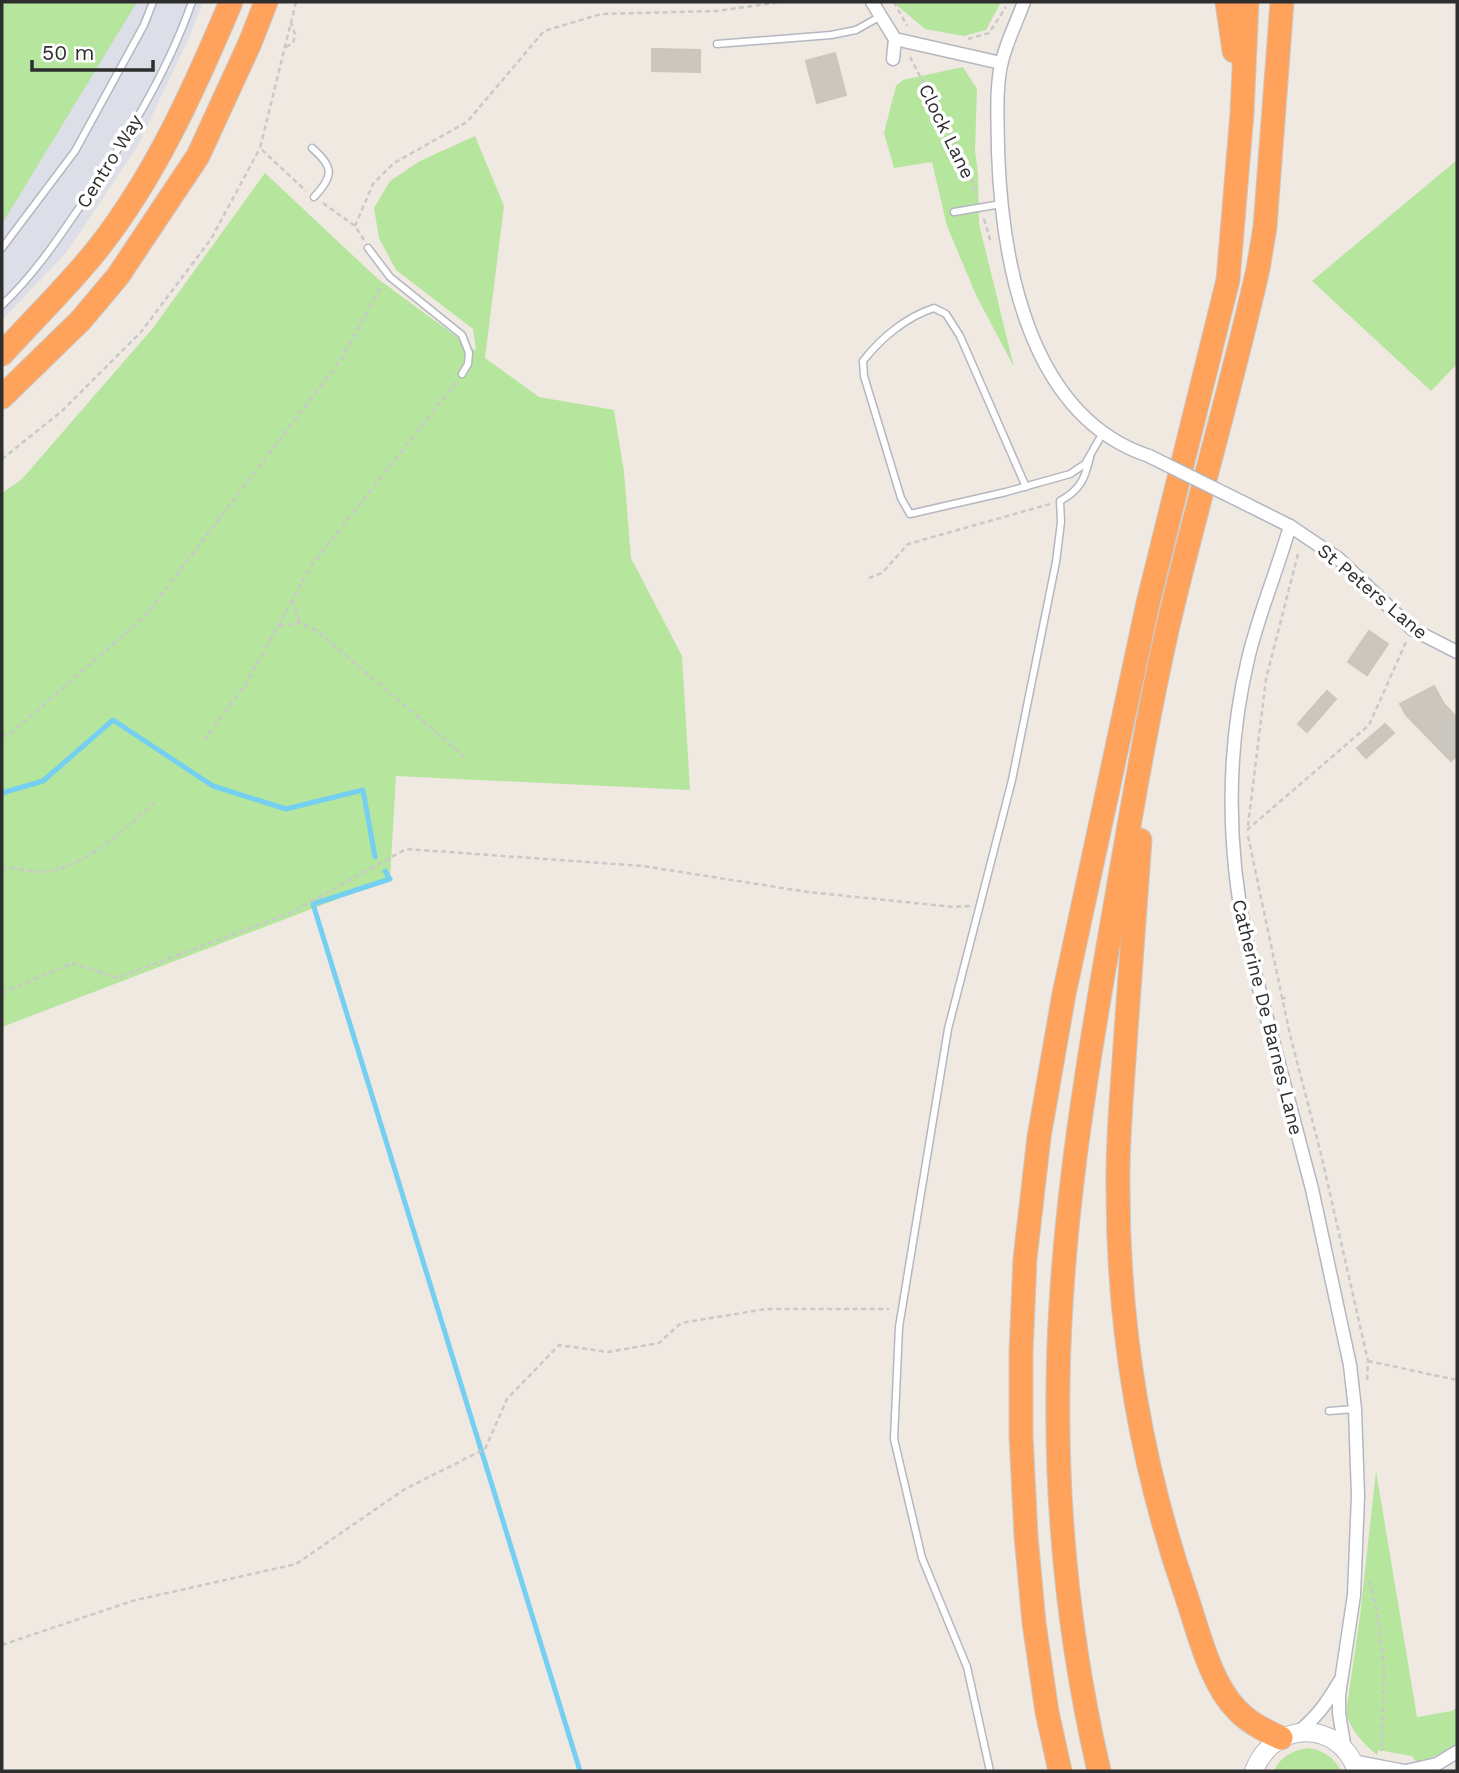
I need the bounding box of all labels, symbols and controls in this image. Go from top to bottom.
scale bar [32,28,152,72]
text: 50 m [42,40,94,65]
street label: Clock Lane [914,80,979,182]
street label: Centro Way [72,110,147,212]
street label: St Peters Lane [1313,539,1432,644]
street label: Catherine De Barnes Lane [1227,897,1308,1137]

